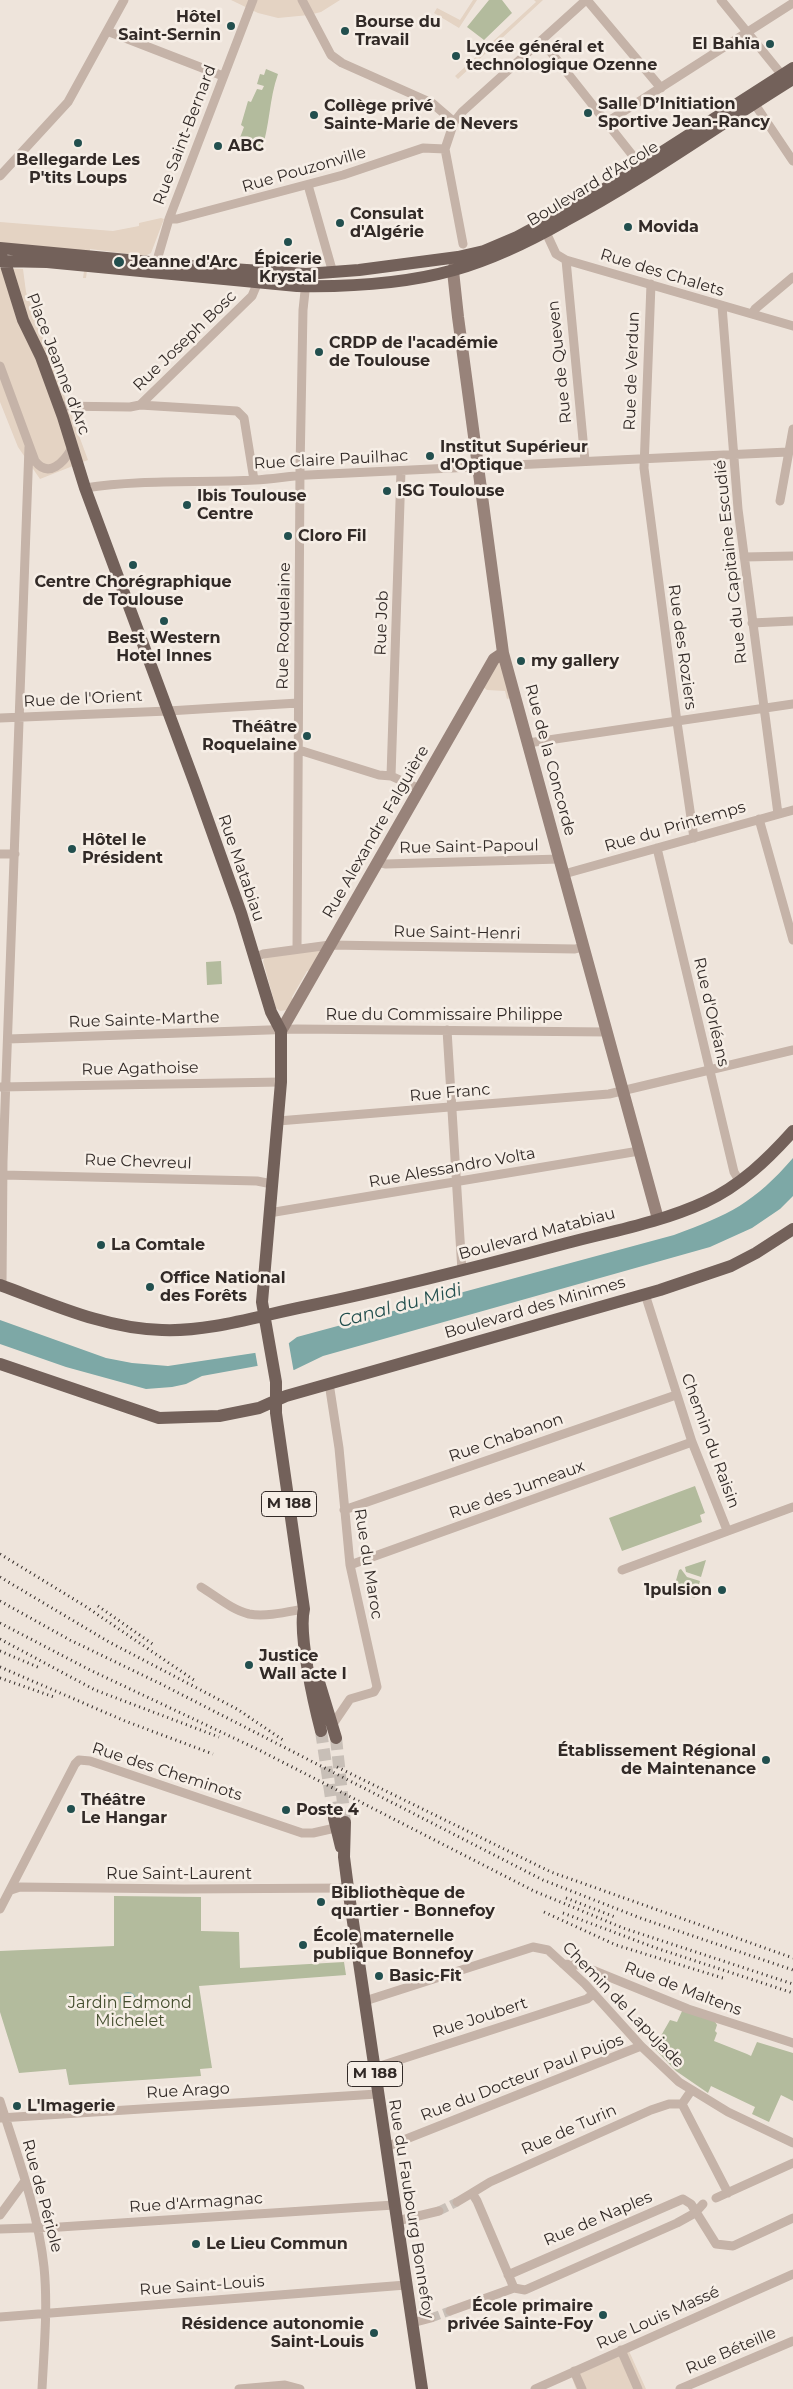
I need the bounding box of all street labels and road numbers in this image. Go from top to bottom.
street label: Rue Saint-Bernard [149,62,221,208]
street label: Boulevard d'Arcole [524,137,662,231]
street label: Rue Pouzonville [240,143,368,197]
street label: Rue des Chalets [598,245,726,301]
street label: Rue Joseph Bosc [129,287,241,395]
street label: Place Jeanne d'Arc [22,290,94,438]
street label: Rue de Queven [544,300,576,424]
street label: Rue de Verdun [620,311,644,431]
street label: Rue Claire Pauilhac [253,446,409,474]
street label: Rue du Capitaine Escudié [711,459,751,665]
street label: Rue Roquelaine [273,562,295,690]
street label: Rue des Roziers [664,583,700,711]
street label: Rue Job [371,590,393,656]
street label: Rue de la Concorde [521,682,579,838]
street label: Rue de l'Orient [23,686,143,712]
street label: Rue Alexandre Falguière [319,742,433,922]
street label: Rue du Printemps [602,798,748,856]
street label: Rue Matabiau [214,812,268,924]
street label: Rue Saint-Papoul [399,836,539,858]
street label: Rue Saint-Henri [393,922,521,944]
street label: Rue d'Orléans [689,956,733,1068]
street label: Rue du Commissaire Philippe [325,1005,563,1025]
street label: Rue Sainte-Marthe [68,1008,220,1032]
street label: Rue Agathoise [81,1058,199,1080]
street label: Rue Franc [409,1080,491,1106]
street label: Rue Alessandro Volta [367,1144,537,1192]
street label: Rue Chevreul [84,1151,192,1173]
street label: Boulevard Matabiau [457,1204,617,1264]
street label: Boulevard des Minimes [442,1273,628,1343]
street label: Chemin du Raisin [677,1371,743,1511]
street label: Rue Chabanon [446,1409,566,1467]
street label: Rue des Jumeaux [447,1457,587,1523]
road number: M 188 [262,1492,316,1516]
street label: Rue du Maroc [350,1507,386,1621]
street label: Rue des Cheminots [89,1739,245,1805]
street label: Rue Saint-Laurent [106,1864,252,1884]
street label: Chemin de Lapujade [558,1938,688,2072]
street label: Rue de Maltens [622,1958,744,2020]
street label: Rue Joubert [430,1994,530,2042]
street label: Rue du Docteur Paul Pujos [418,2030,626,2126]
road number: M 188 [348,2062,402,2086]
street label: Rue Arago [146,2079,230,2103]
street label: Rue du Faubourg Bonnefoy [384,2098,438,2320]
street label: Rue de Turin [519,2100,619,2160]
street label: Rue de Périole [18,2137,66,2255]
street label: Rue de Naples [541,2188,655,2250]
street label: Rue d'Armagnac [129,2189,263,2217]
street label: Rue Saint-Louis [139,2272,265,2300]
street label: Rue Louis Massé [594,2282,722,2354]
street label: Rue Béteille [683,2323,779,2379]

